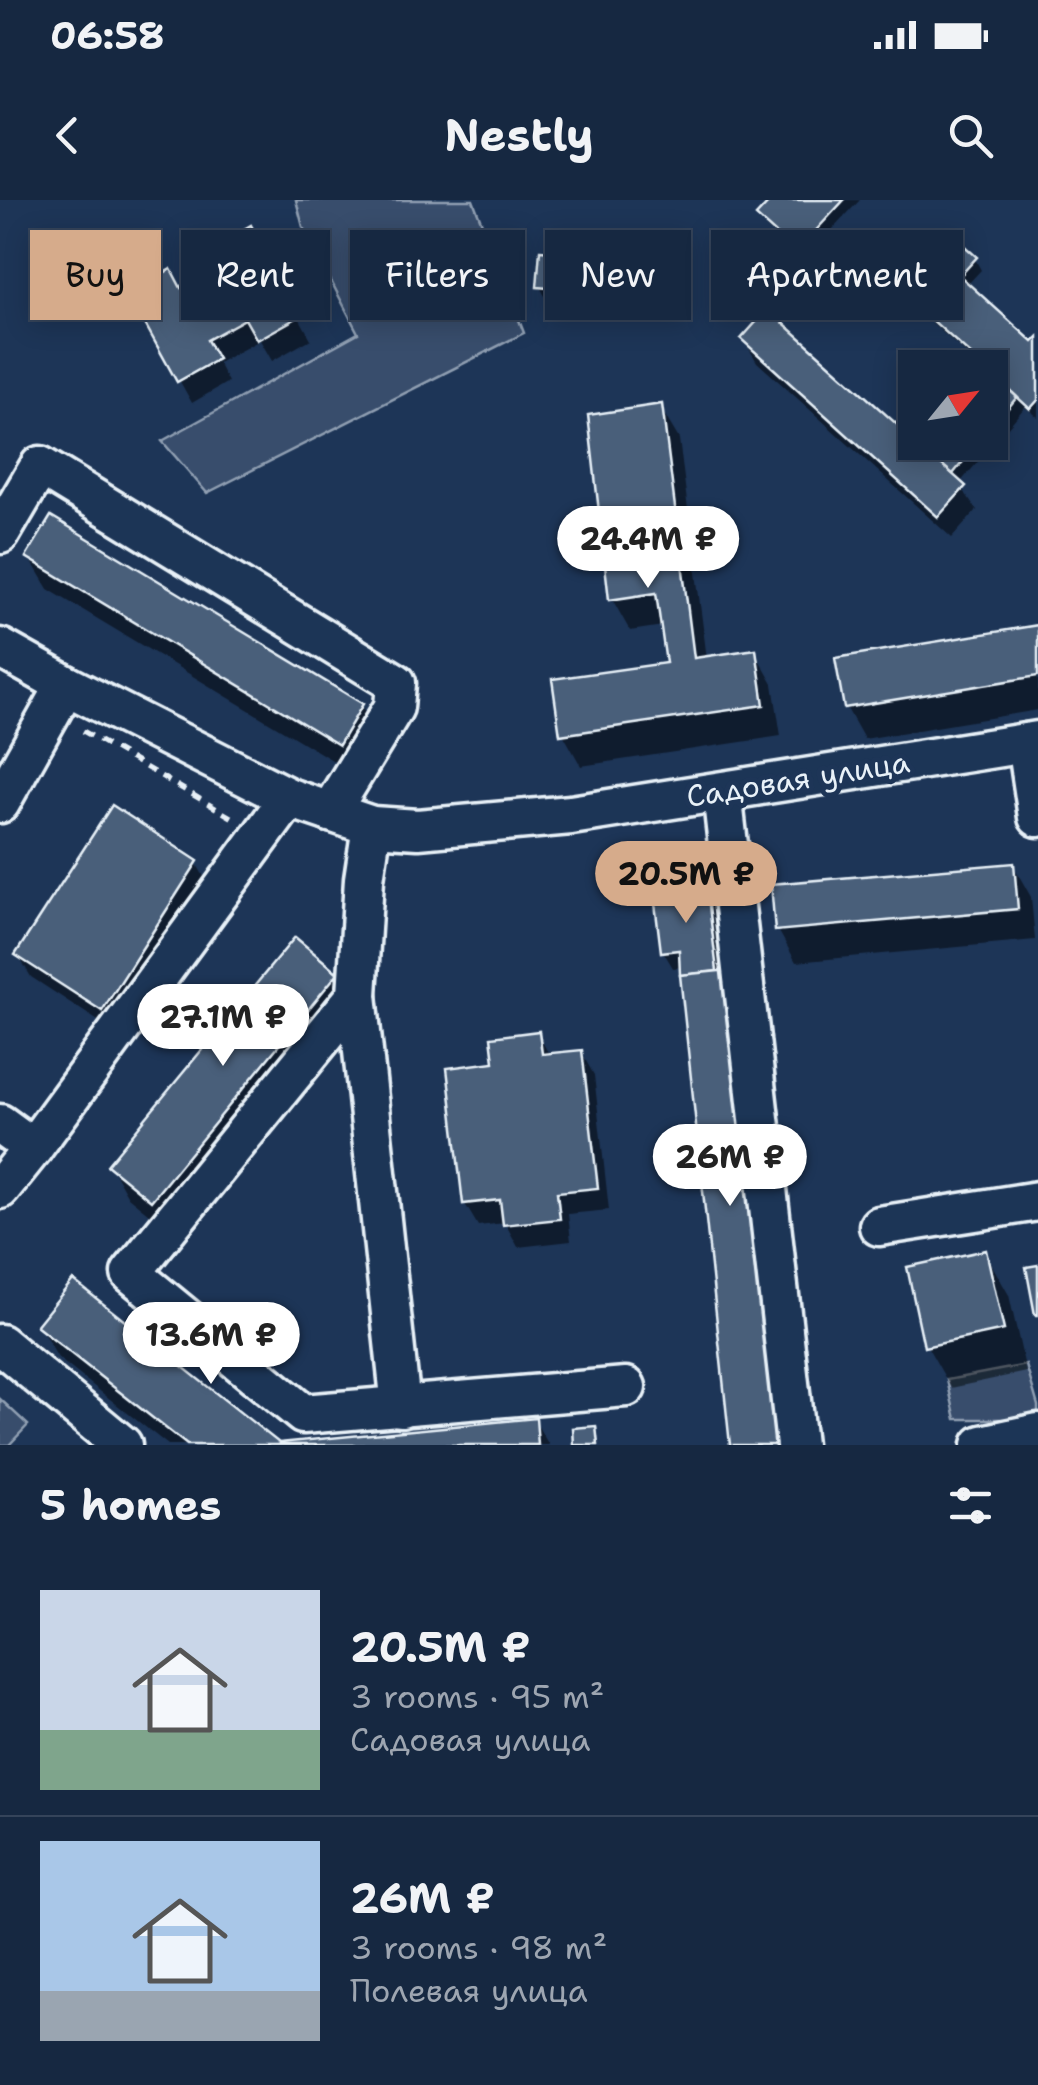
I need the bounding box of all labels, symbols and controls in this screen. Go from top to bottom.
text: 06:58 [50,10,165,61]
text: Nestly [444,105,594,165]
icon: back [40,108,95,163]
icon: search [943,108,998,163]
chip: Buy [30,230,161,320]
chip: Rent [181,230,330,320]
chip: Filters [350,230,525,320]
chip: New [545,230,691,320]
chip: Apartment [711,230,963,320]
north arrow [898,350,1008,460]
map controls [898,350,1008,460]
pin: 24.4M ₽ [556,506,740,591]
text: 24.4M ₽ [579,517,717,560]
street label: Садовая улица [683,741,913,817]
pin: 20.5M ₽ [594,841,778,926]
text: 20.5M ₽ [617,852,755,895]
pin: 27.1M ₽ [131,984,315,1069]
text: 27.1M ₽ [159,995,287,1038]
pin: 26M ₽ [660,1124,800,1209]
text: 26M ₽ [675,1135,785,1178]
pin: 13.6M ₽ [119,1302,303,1387]
text: 13.6M ₽ [145,1313,277,1356]
text: 5 homes [40,1477,221,1533]
icon: filters [943,1478,998,1533]
text: 20.5M ₽ [350,1619,531,1675]
icon: home [120,1630,240,1750]
text: 3 rooms · 95 m² [350,1675,604,1718]
text: Садовая улица [350,1718,590,1761]
text: 26M ₽ [350,1870,495,1926]
icon: home [120,1881,240,2001]
text: 3 rooms · 98 m² [350,1926,607,1969]
text: Полевая улица [350,1969,588,2012]

